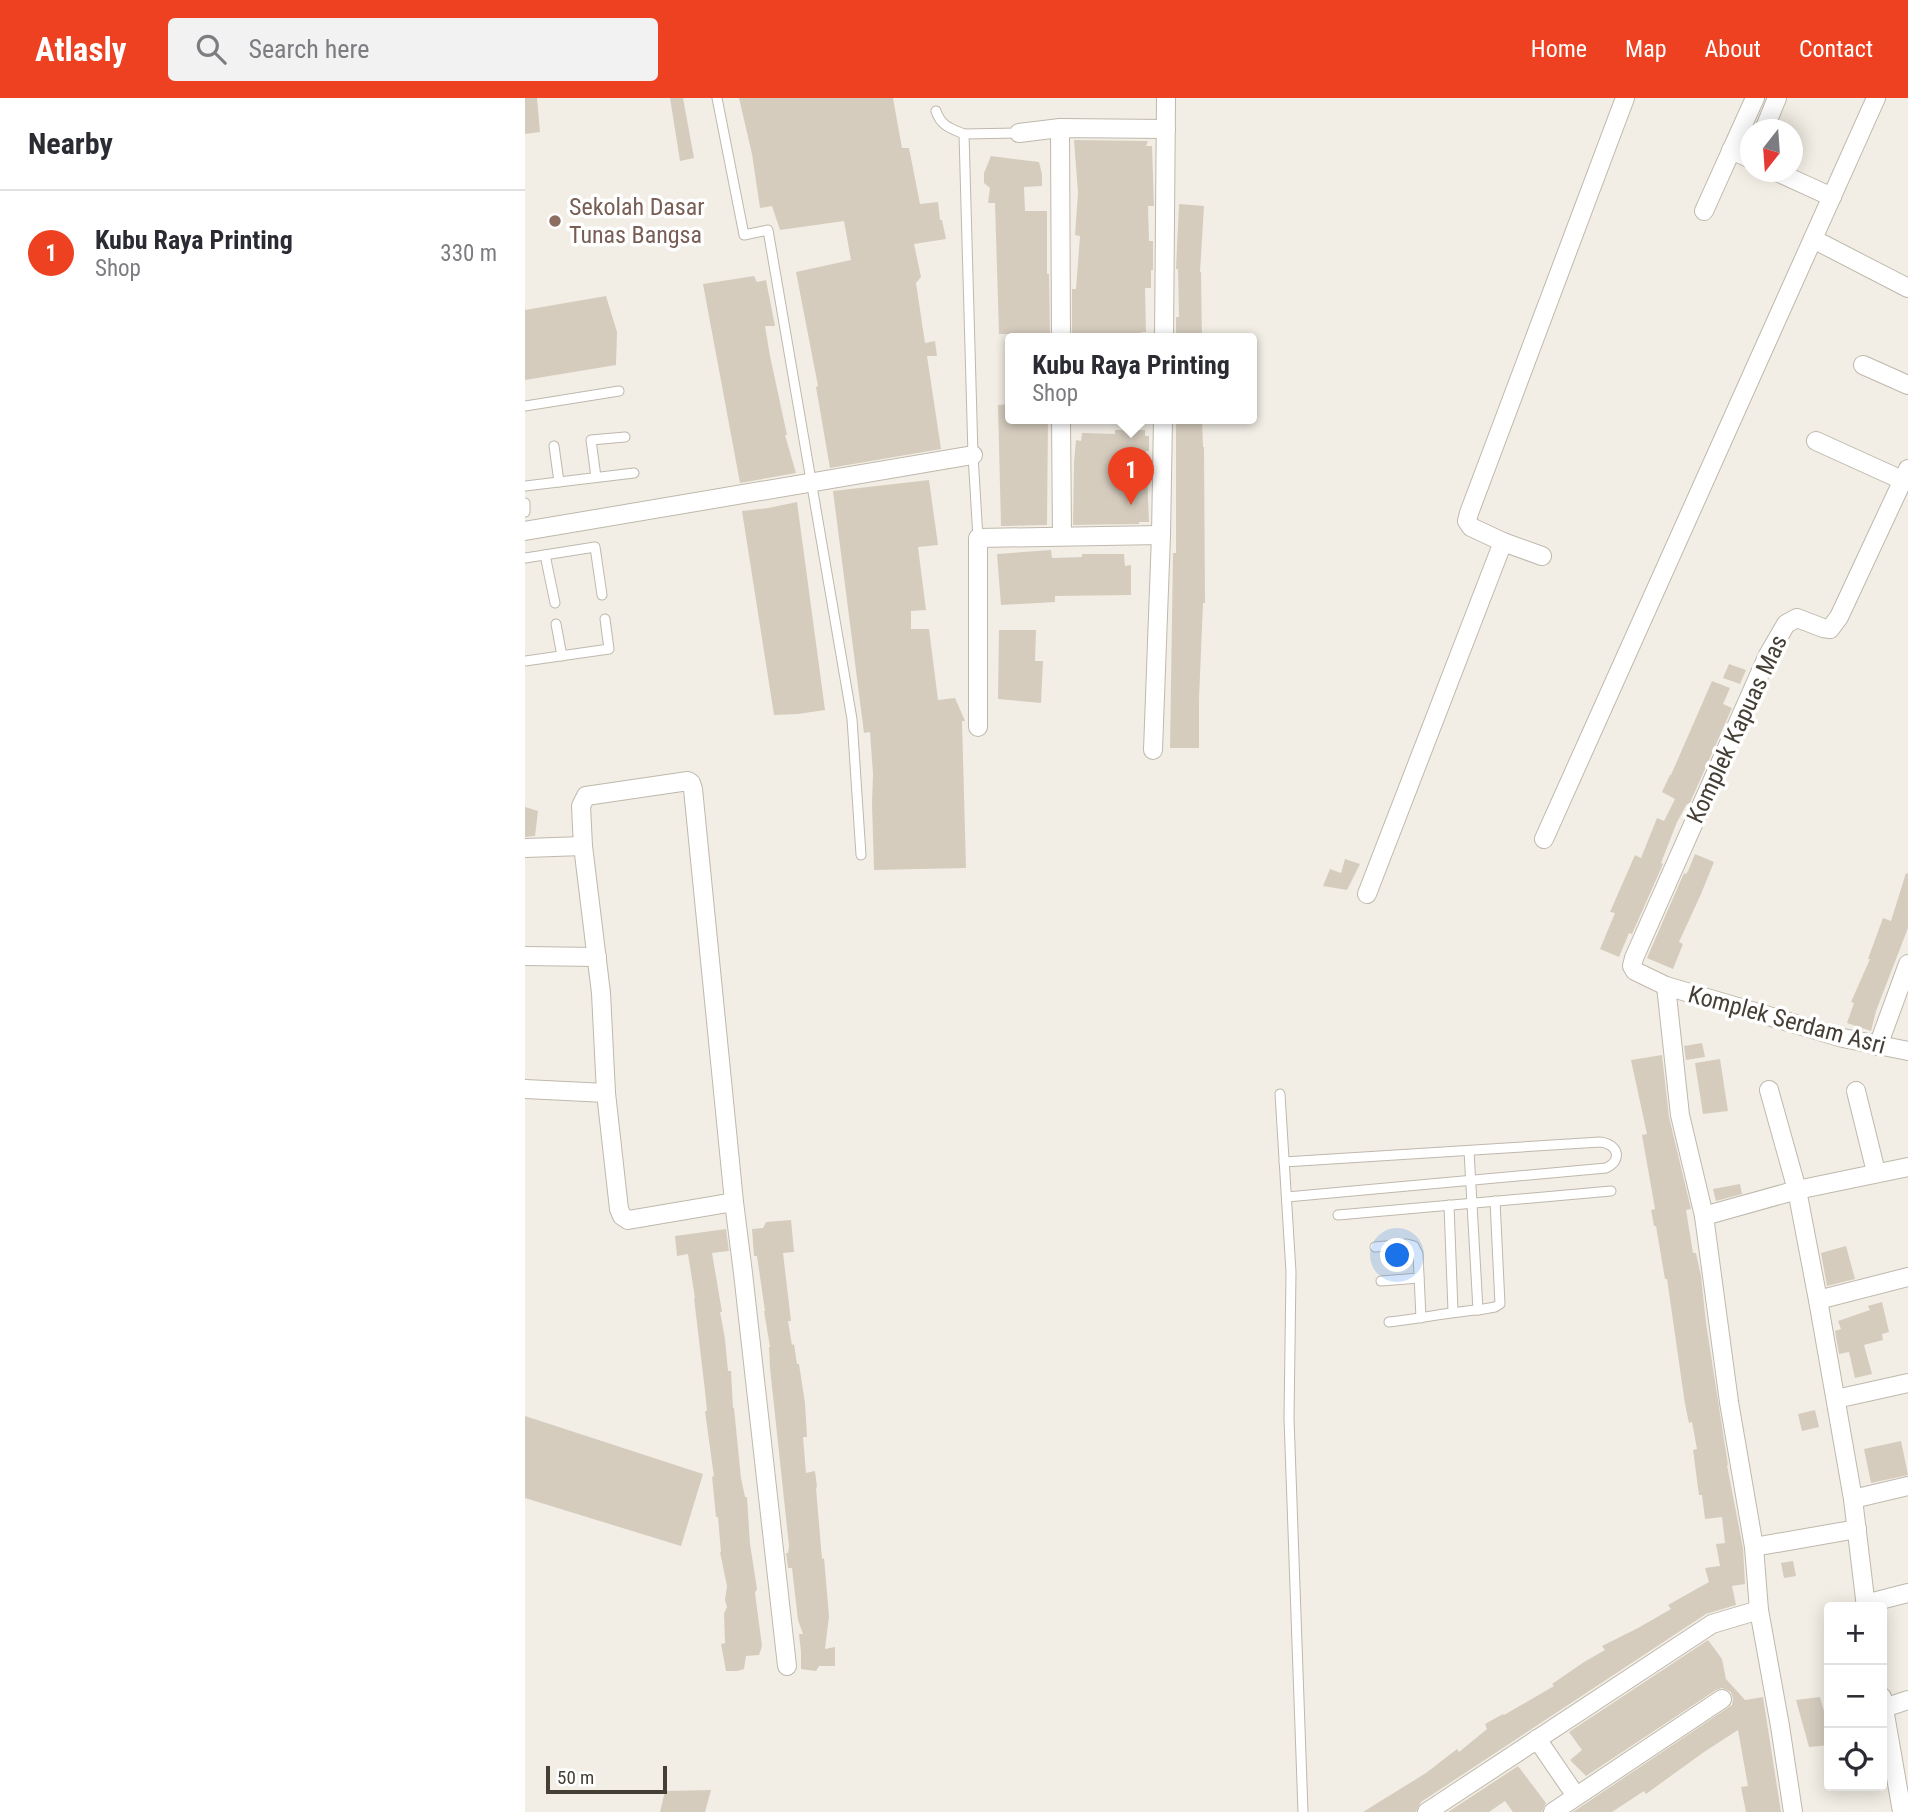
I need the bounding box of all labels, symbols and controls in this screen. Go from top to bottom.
search box [168,18,658,81]
text: Atlasly [35,30,126,69]
icon: search [192,30,230,68]
text: Search here [248,34,369,64]
text: Home [1531,35,1587,63]
text: Map [1625,35,1667,63]
text: About [1705,35,1761,63]
text: Contact [1799,35,1873,63]
north arrow [1740,119,1803,182]
text: Nearby [28,126,113,161]
place label: Sekolah Dasar Tunas Bangsa [569,193,705,249]
marker: Sekolah Dasar Tunas Bangsa [547,213,563,229]
text: Kubu Raya Printing [95,225,293,255]
text: 1 [45,240,57,267]
text: 330 m [440,240,497,267]
text: Shop [95,255,141,282]
popup [1005,333,1257,424]
text: Kubu Raya Printing [1032,350,1230,380]
text: Shop [1032,380,1078,407]
pin: 1 [1108,447,1154,505]
street label: Komplek Kapuas Mas [1681,630,1793,828]
street label: Komplek Serdam Asri [1685,980,1889,1060]
your location [1380,1238,1414,1272]
map controls [1824,1602,1887,1791]
button: + [1824,1602,1887,1665]
button: − [1824,1665,1887,1728]
button: locate [1824,1728,1887,1791]
scale bar [546,1763,667,1795]
text: 50 m [557,1766,594,1789]

